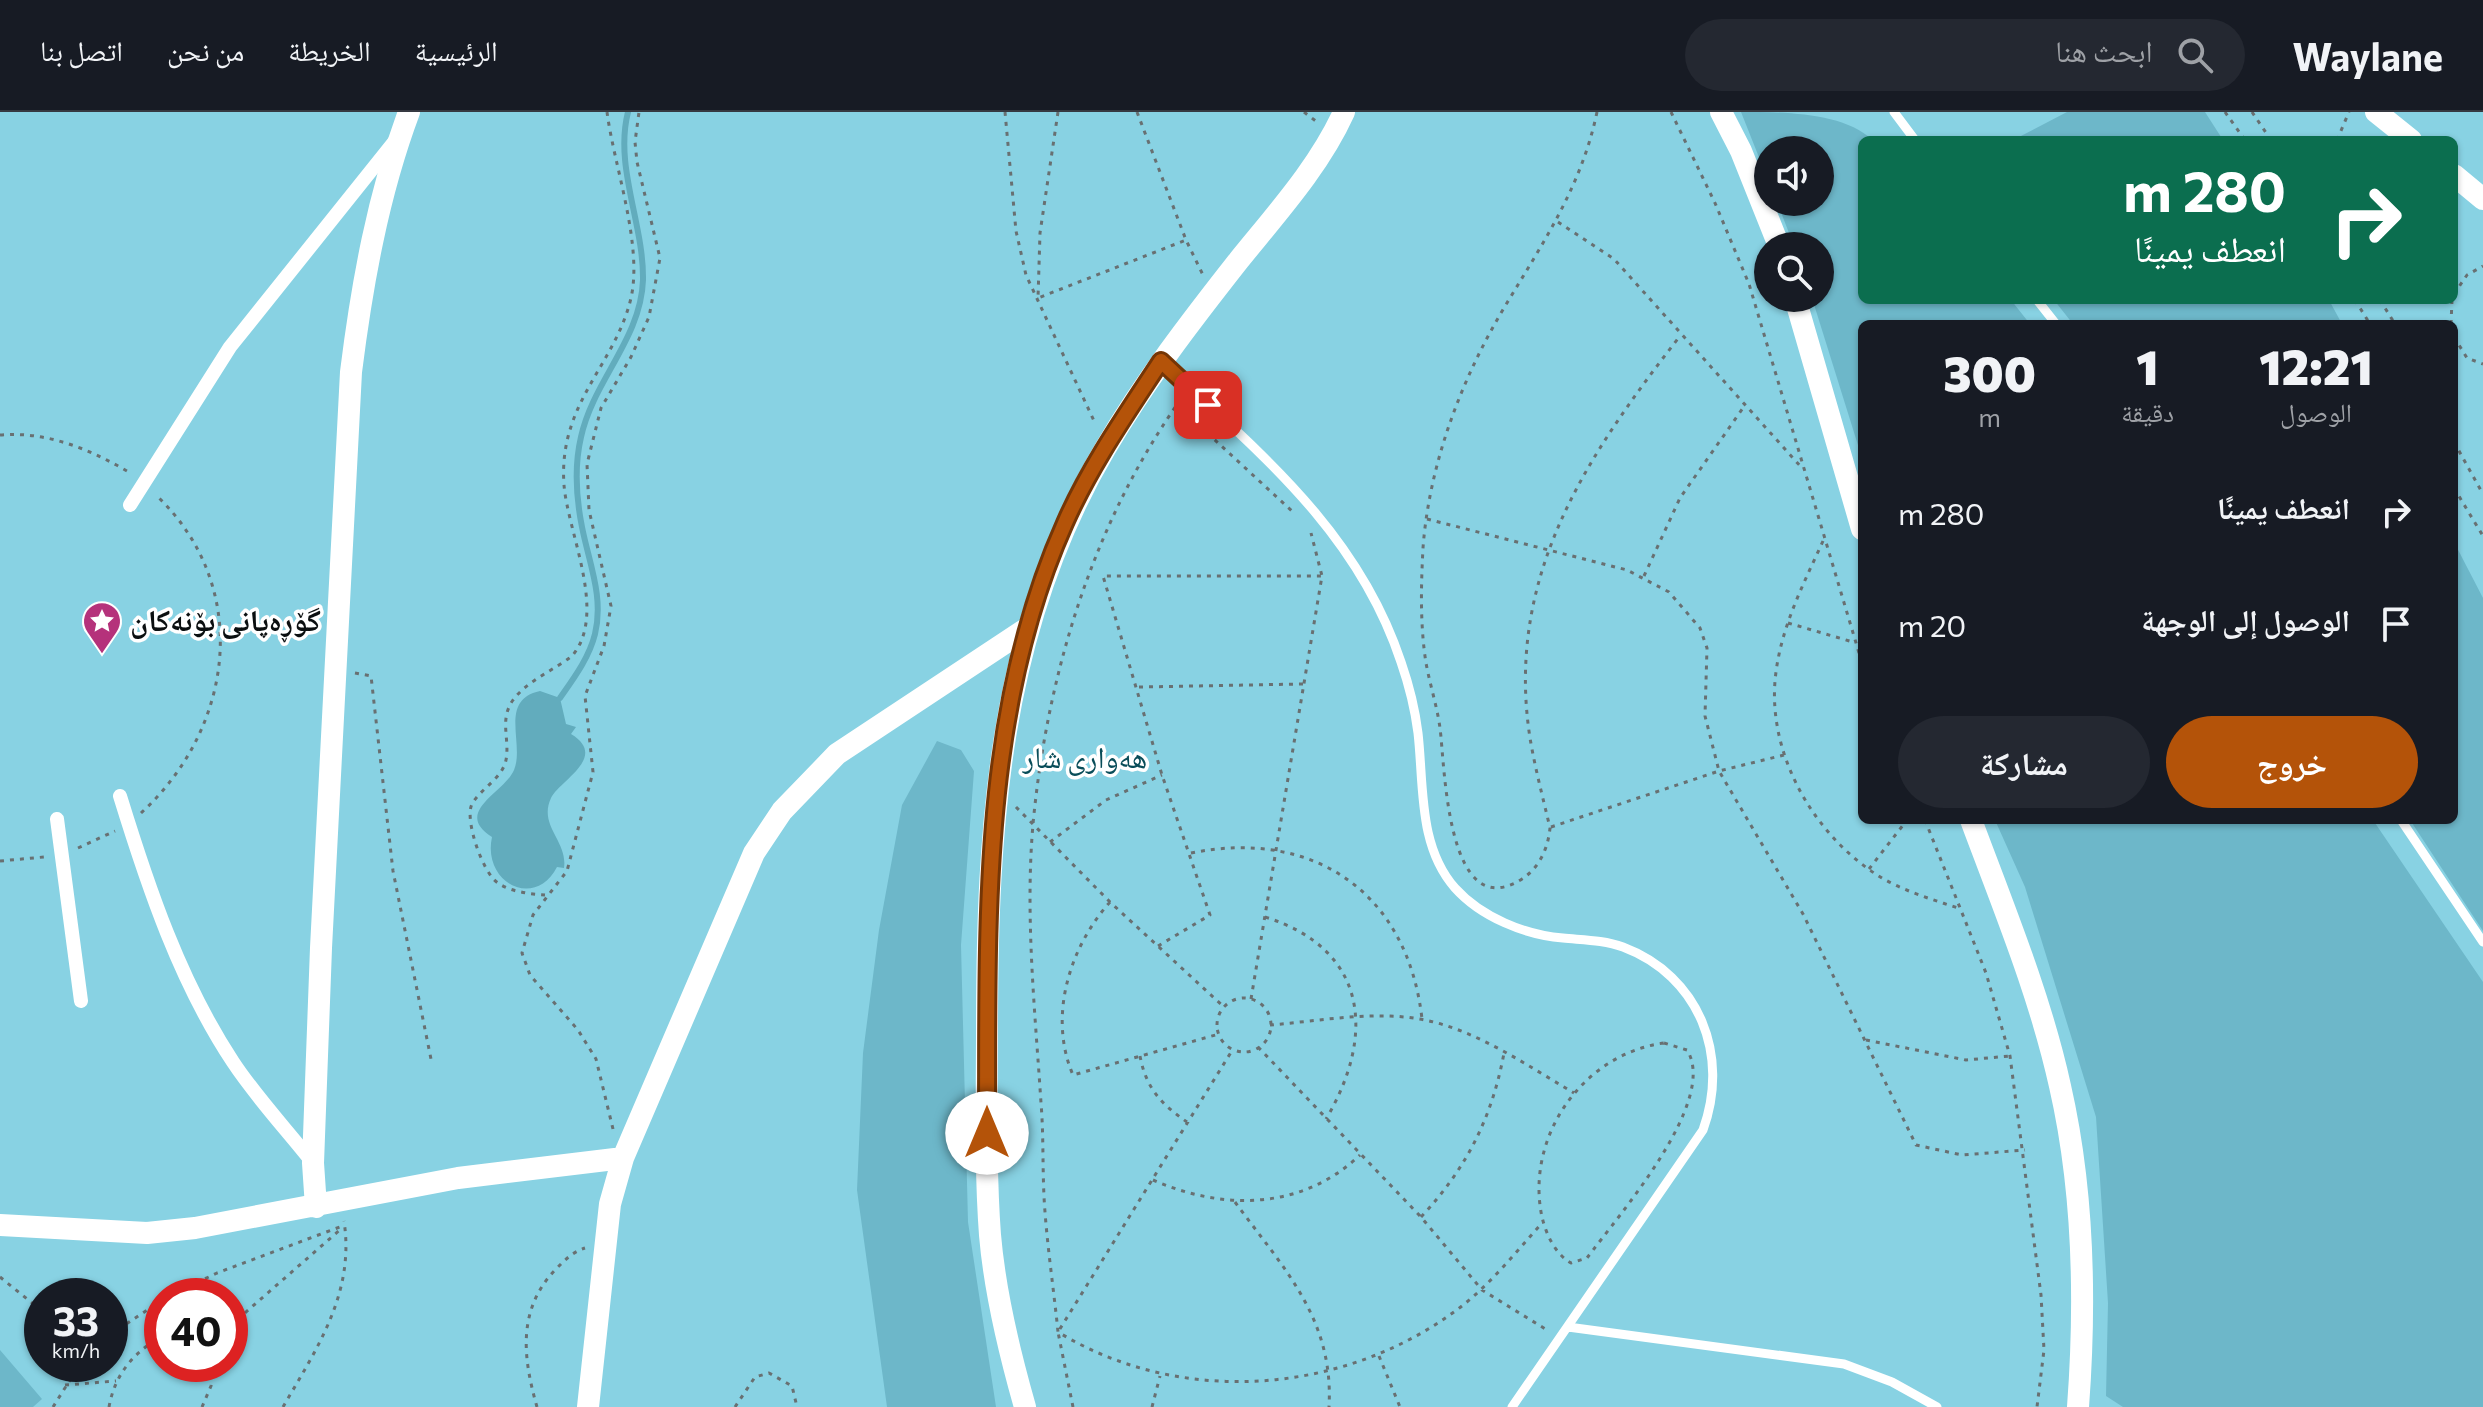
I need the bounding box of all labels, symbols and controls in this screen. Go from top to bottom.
search box [1685,19,2245,91]
text: ابحث هنا [2055,31,2153,68]
text: Waylane [2293,32,2443,79]
text: اتصل بنا [40,33,123,67]
text: من نحن [167,33,244,67]
text: الخريطة [288,33,371,67]
text: الرئيسية [415,33,498,67]
icon: search [2173,33,2217,77]
map controls [1754,136,1834,312]
button: sound [1754,136,1834,216]
text: 280 m [2123,155,2286,224]
icon: right [2314,168,2418,272]
text: انعطف يمينًا [2134,225,2286,269]
button: search [1754,232,1834,312]
text: 1 [2136,336,2159,395]
text: 12:21 [2259,336,2373,395]
text: 300 [1943,343,2036,402]
pin [1174,371,1242,439]
icon: arrive [1186,383,1230,427]
text: دقيقة [2121,396,2174,427]
text: الوصول [2280,396,2352,427]
text: m [1978,401,2001,432]
text: انعطف يمينًا [2217,488,2350,525]
icon: right [2374,490,2418,534]
text: 280 m [1898,494,1984,531]
place icon: گۆڕەپانی بۆنەکان [81,600,123,655]
place label: گۆڕەپانی بۆنەکان [130,600,321,643]
text: الوصول إلى الوجهة [2141,600,2350,637]
icon: arrive [2374,602,2418,646]
text: 20 m [1898,606,1966,643]
button: مشاركة [1898,716,2150,808]
button: خروج [2166,716,2418,808]
park label: هەواری شار [1022,737,1147,776]
position arrow [945,1091,1029,1175]
speed limit sign: 40 [144,1278,248,1382]
text: 33 [53,1295,99,1344]
text: km/h [52,1338,100,1362]

